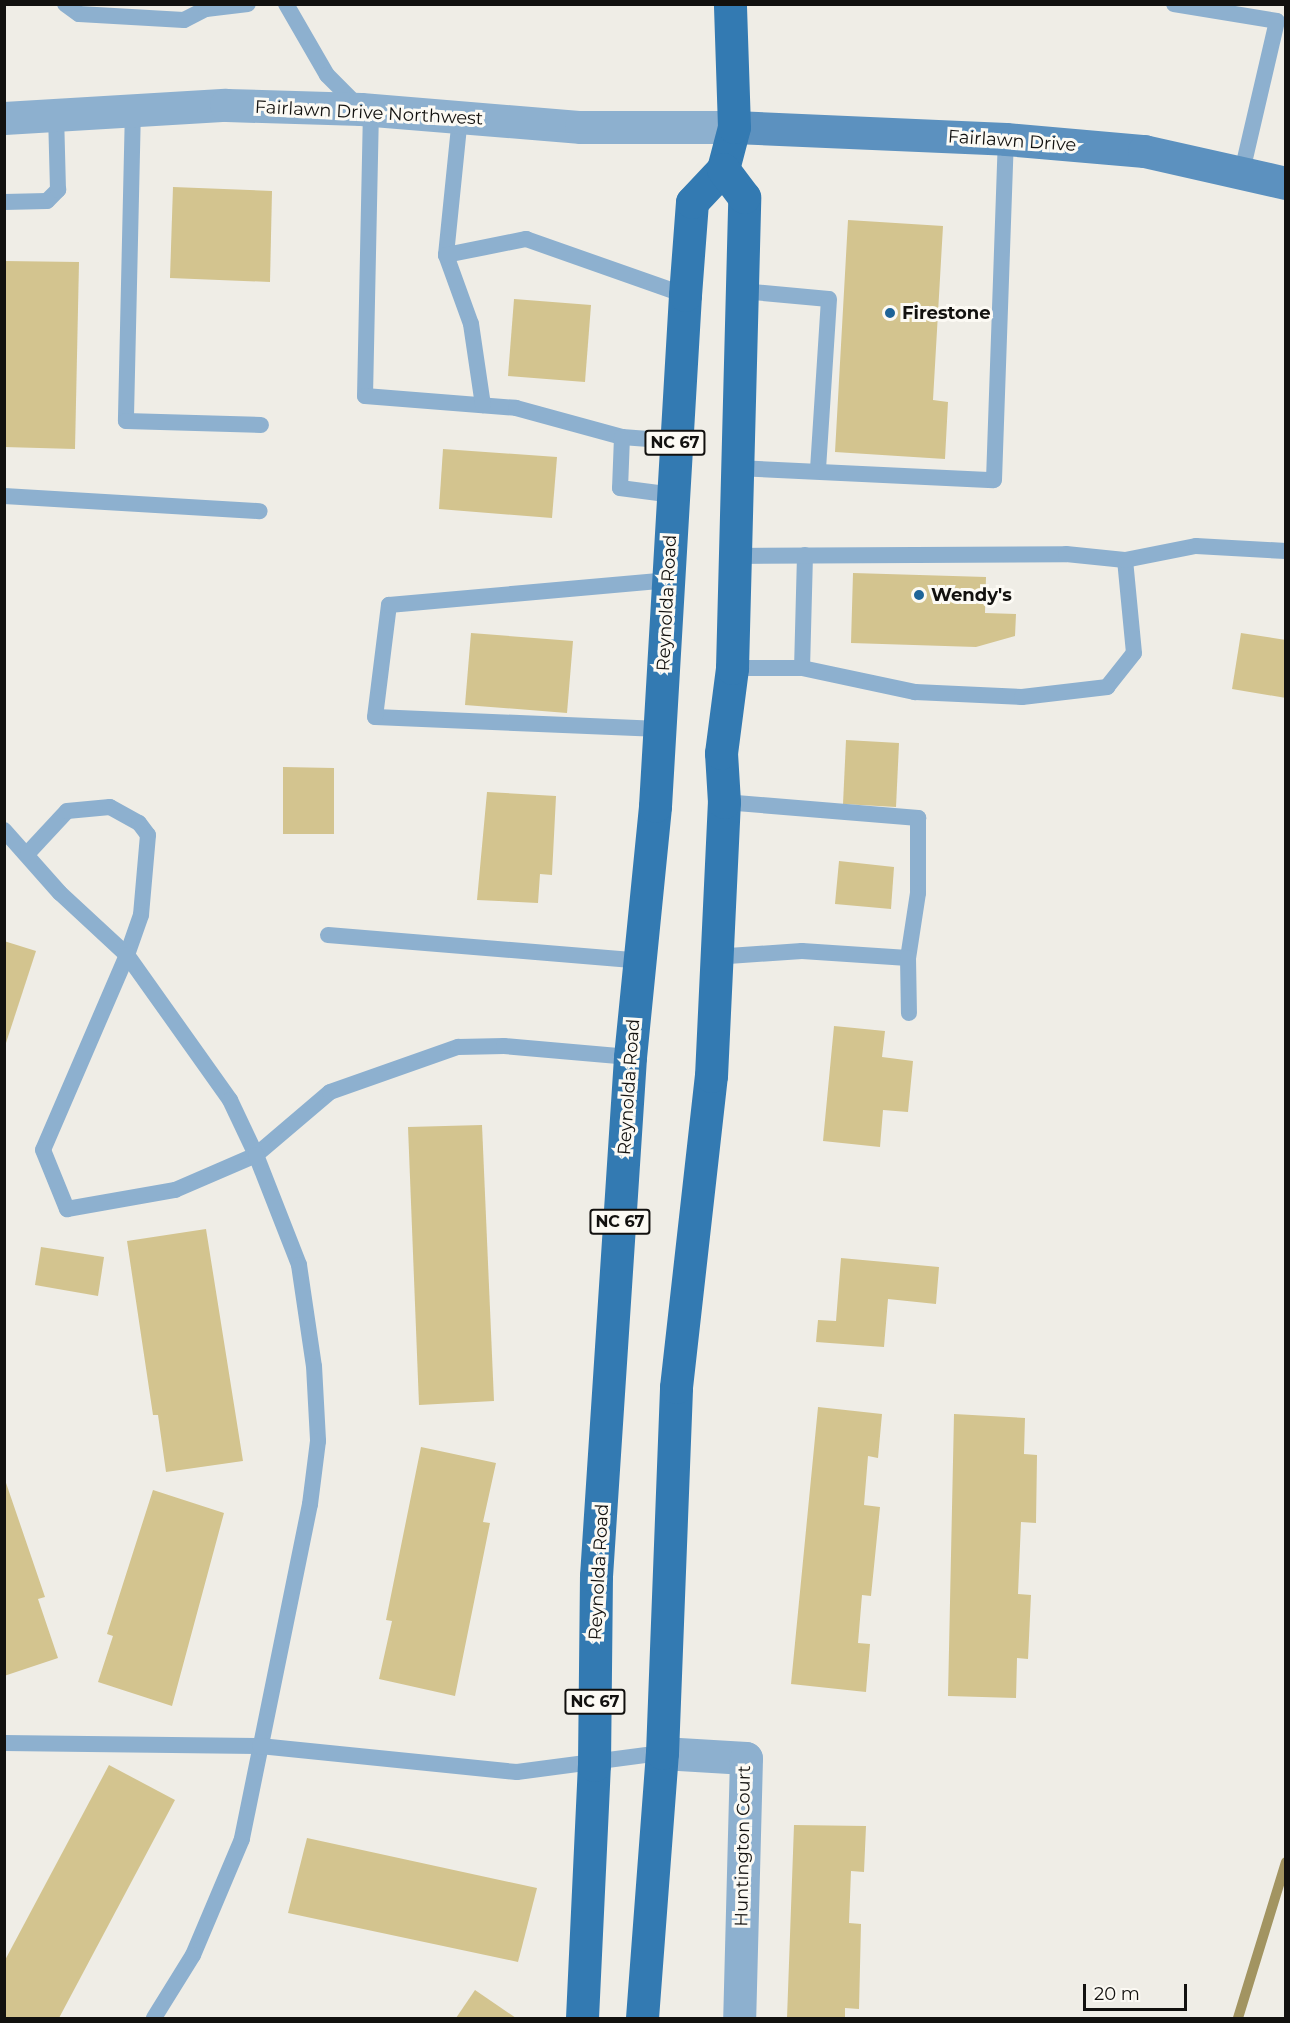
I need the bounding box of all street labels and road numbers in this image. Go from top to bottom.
street label: Fairlawn Drive Northwest [254,96,484,130]
street label: Fairlawn Drive [947,126,1077,156]
road number: NC 67 [644,430,706,456]
street label: Reynolda Road [653,534,681,672]
street label: Reynolda Road [613,1018,645,1156]
road number: NC 67 [588,1209,652,1235]
street label: Reynolda Road [585,1503,613,1641]
road number: NC 67 [564,1689,626,1715]
street label: Huntington Court [731,1765,755,1927]

